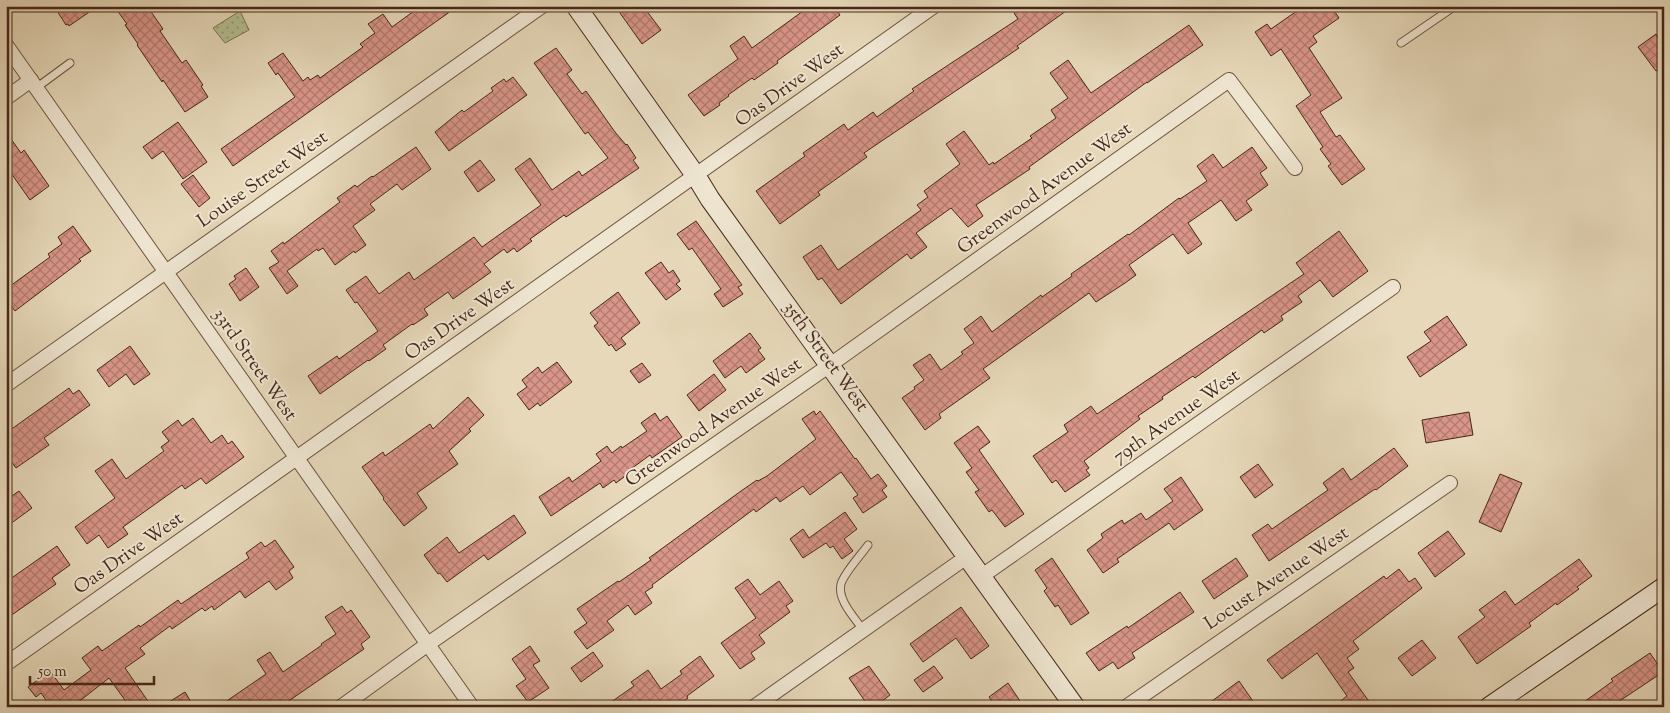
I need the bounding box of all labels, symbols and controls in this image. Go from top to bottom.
street label: Oas Drive West [730,37,850,135]
street label: Greenwood Avenue West [952,116,1138,262]
street label: Louise Street West [192,125,334,235]
street label: Oas Drive West [400,272,521,368]
street label: 35th Street West [776,296,875,418]
street label: 33rd Street West [205,303,303,427]
street label: Greenwood Avenue West [620,351,808,494]
street label: 79th Avenue West [1108,363,1246,471]
street label: Oas Drive West [69,506,190,602]
street label: Locust Avenue West [1199,520,1355,637]
scale bar [30,653,154,685]
text: 50 m [37,662,67,683]

